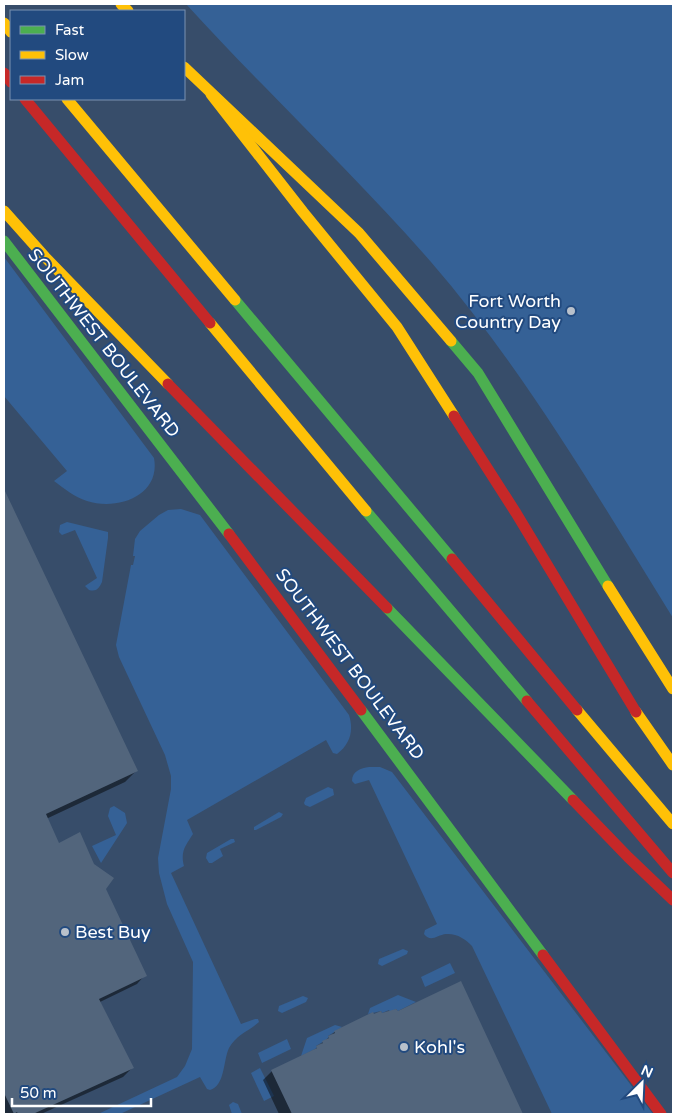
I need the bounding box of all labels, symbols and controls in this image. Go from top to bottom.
legend [10,10,185,100]
text: Fast [55,21,85,39]
text: Slow [55,46,89,64]
text: Jam [55,71,84,89]
street label: SOUTHWEST BOULEVARD [23,244,185,442]
place label: Fort Worth Country Day [455,290,561,333]
marker: Fort Worth Country Day [565,305,577,317]
street label: SOUTHWEST BOULEVARD [271,564,429,764]
place label: Best Buy [75,921,151,943]
marker: Best Buy [59,926,71,938]
place label: Kohl's [414,1036,465,1058]
marker: Kohl's [398,1041,410,1053]
north arrow [617,1058,667,1108]
text: N [638,1062,656,1082]
scale bar [12,1076,151,1108]
text: 50 m [20,1084,57,1102]

